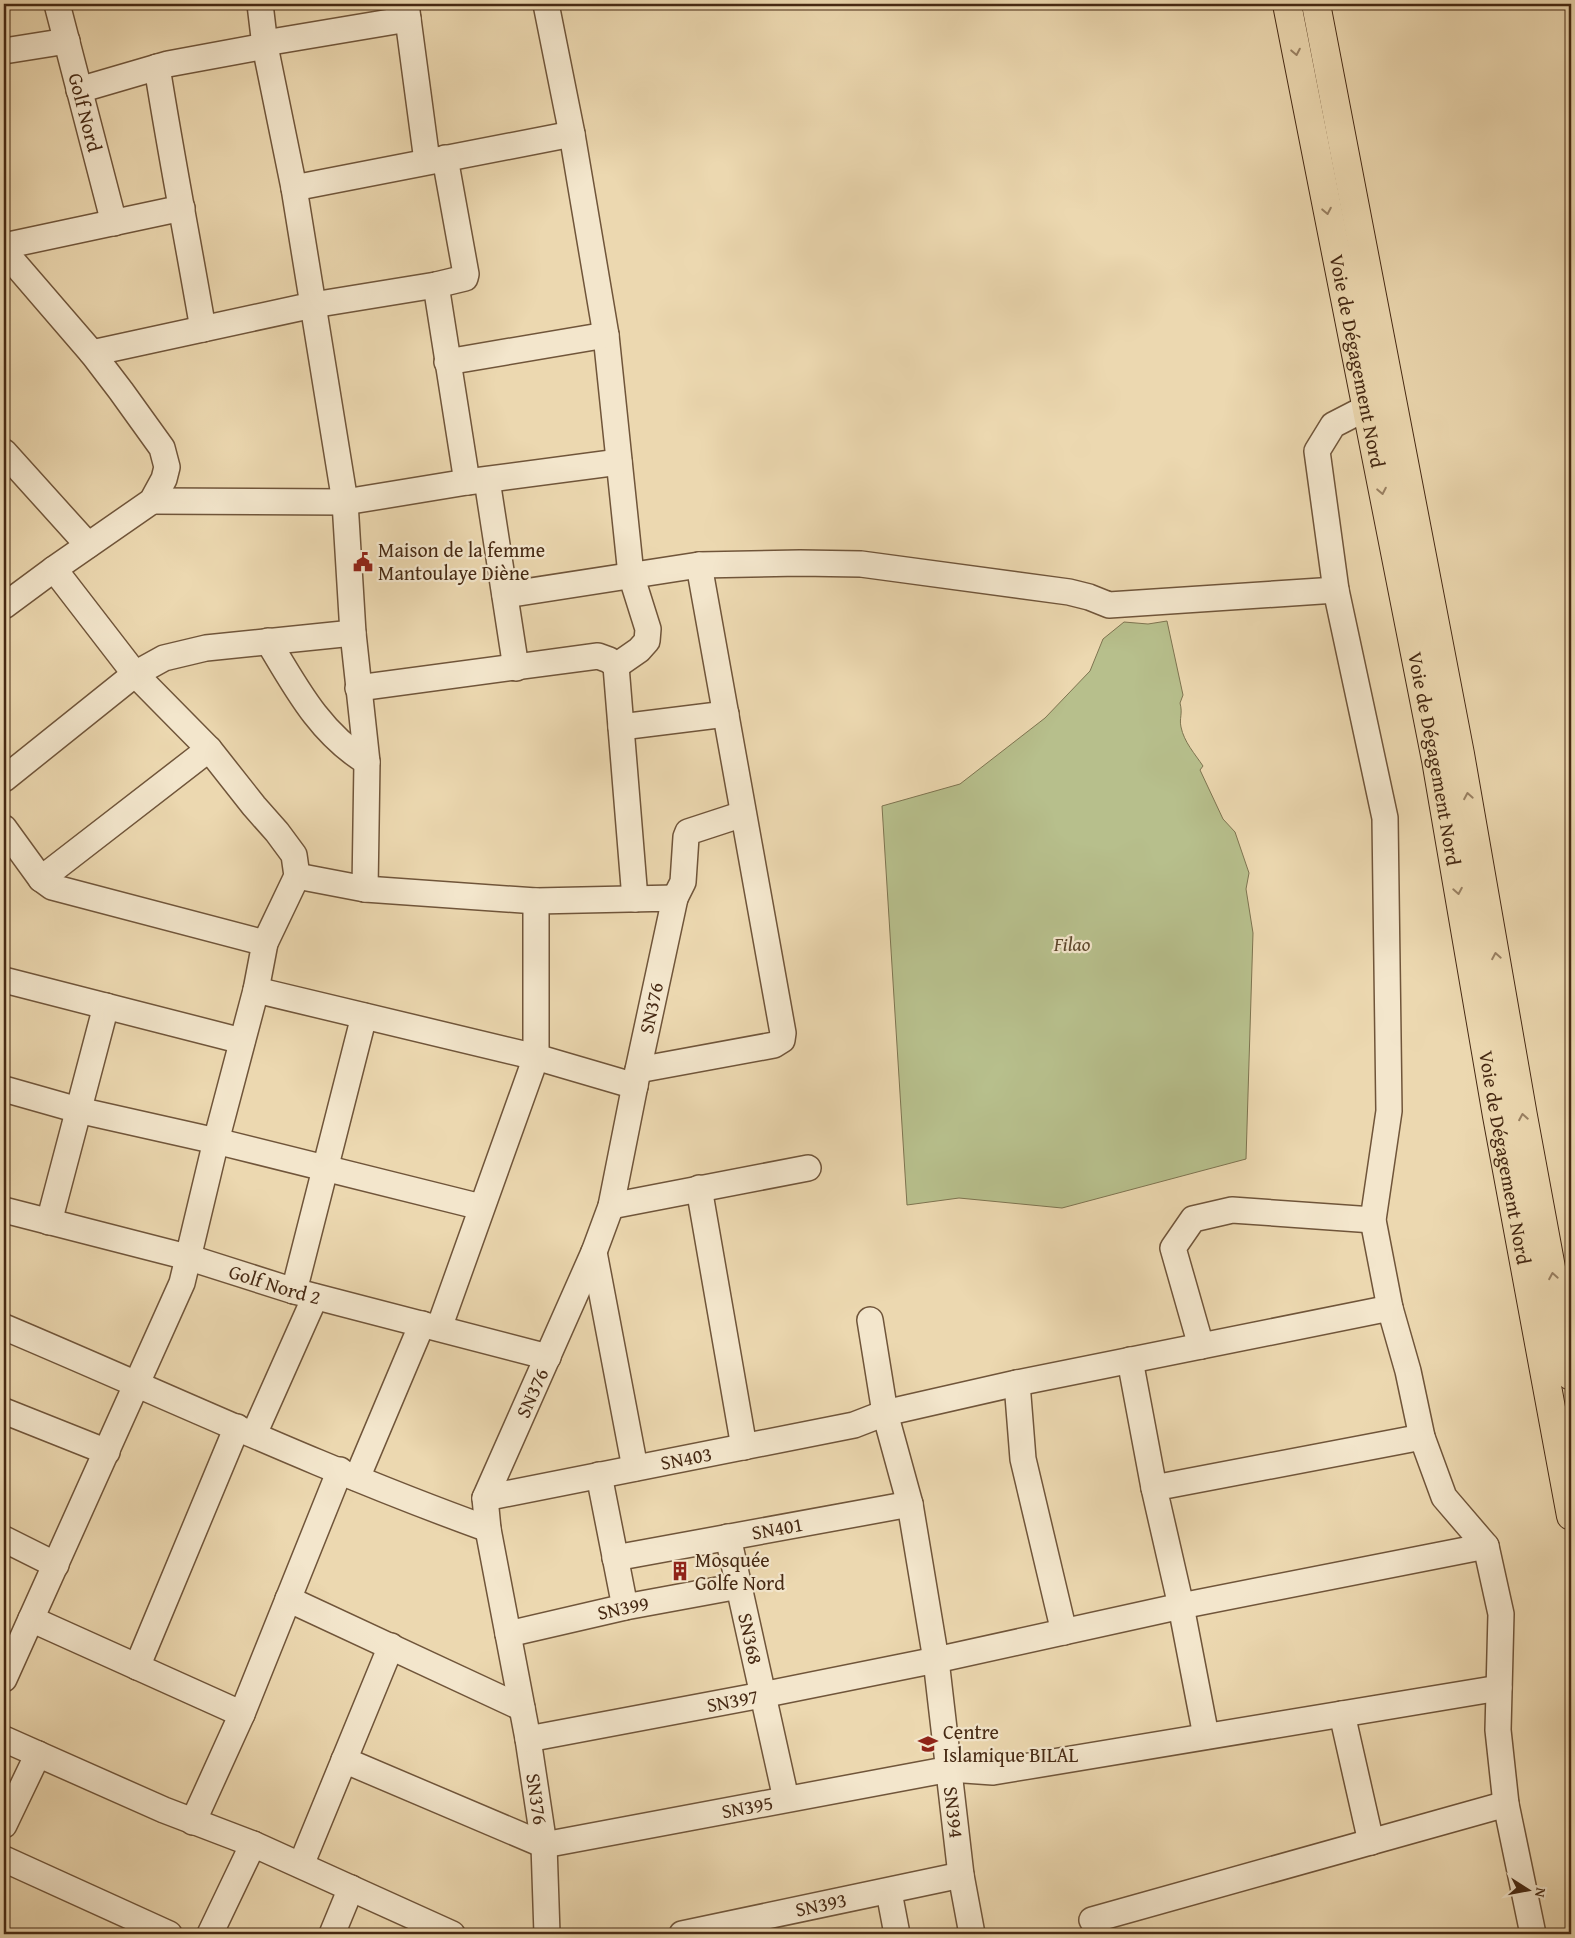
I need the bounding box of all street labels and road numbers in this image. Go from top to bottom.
street label: Golf Nord [62,70,110,155]
street label: Voie de Dégagement Nord [1323,252,1393,471]
street label: Voie de Dégagement Nord [1401,649,1469,868]
street label: SN376 [631,980,670,1036]
street label: Voie de Dégagement Nord [1472,1048,1539,1267]
street label: Golf Nord 2 [225,1256,324,1311]
street label: SN376 [508,1363,555,1422]
street label: SN403 [658,1438,714,1477]
street label: SN401 [749,1509,805,1547]
street label: SN399 [594,1588,651,1627]
street label: SN368 [731,1610,771,1667]
street label: SN397 [704,1681,760,1719]
street label: SN376 [519,1771,556,1827]
street label: SN394 [937,1785,972,1840]
street label: SN395 [719,1787,775,1825]
street label: SN393 [793,1885,849,1924]

